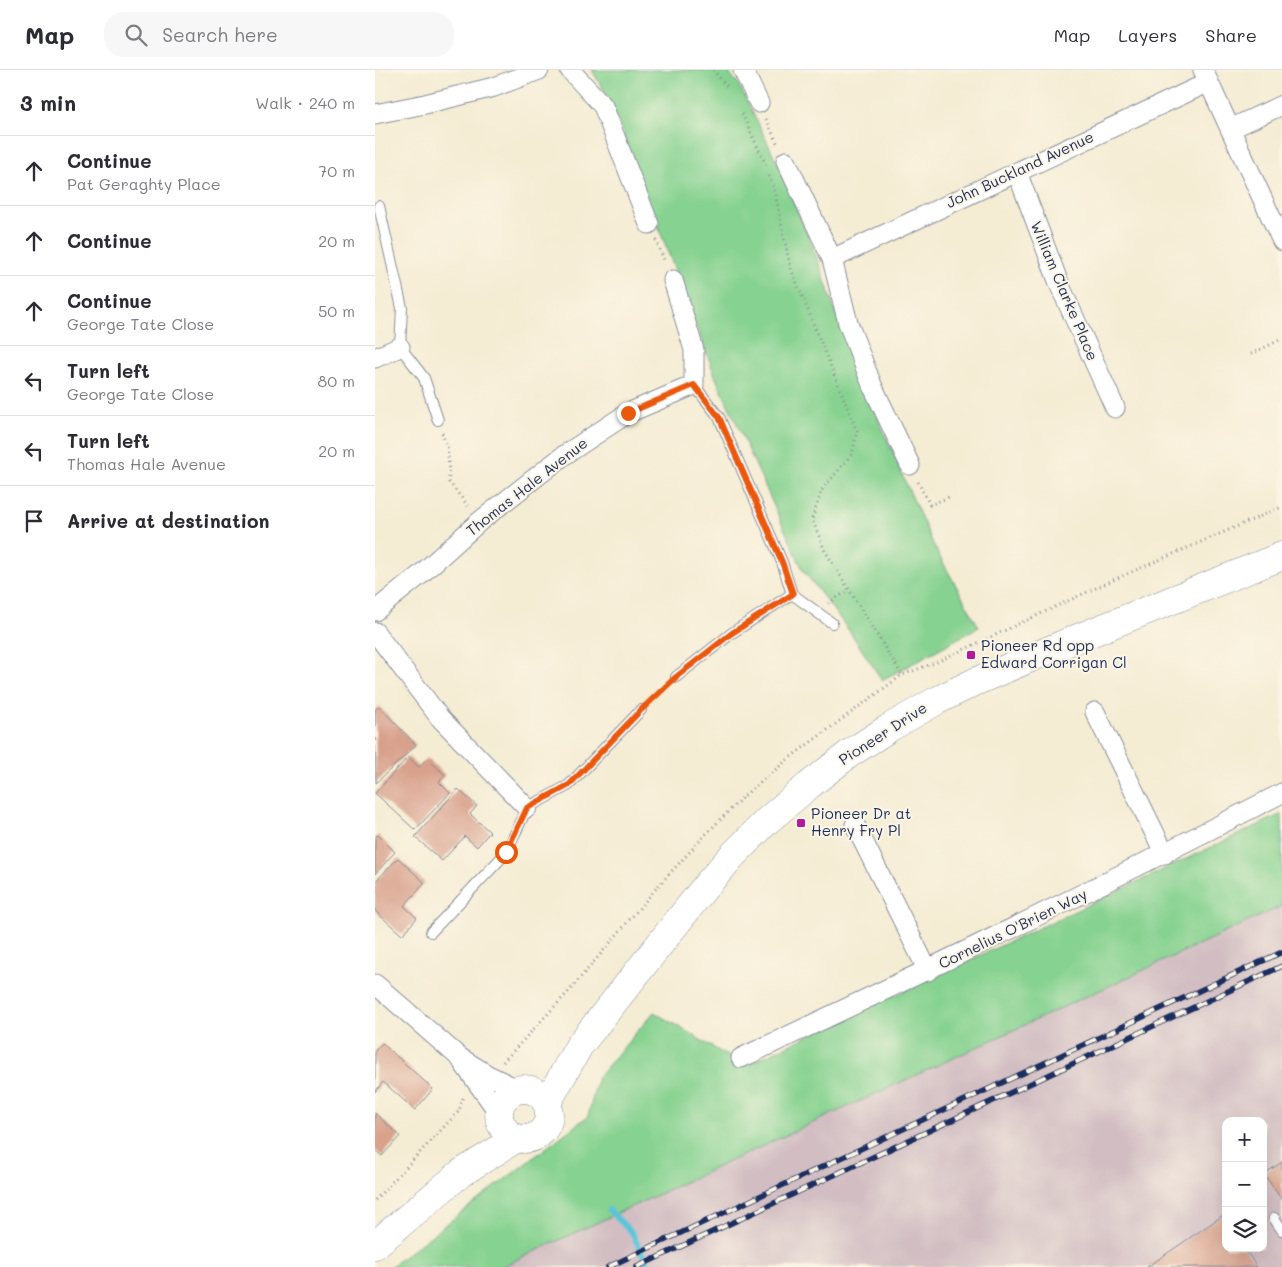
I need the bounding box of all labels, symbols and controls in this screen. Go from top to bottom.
search box [104,12,454,57]
text: Map [25,19,74,50]
icon: search [122,21,150,49]
text: Search here [162,22,278,47]
text: Map [1054,23,1090,47]
text: Layers [1118,23,1177,47]
text: Share [1205,23,1257,47]
text: 3 min [20,89,76,116]
text: Walk · 240 m [255,92,355,113]
street label: John Buckland Avenue [943,126,1097,212]
text: Continue [67,148,152,173]
icon: ahead [20,157,48,185]
text: 70 m [318,160,355,181]
text: Pat Geraghty Place [67,173,221,194]
street label: William Clarke Place [1026,218,1103,363]
icon: ahead [20,227,48,255]
text: Continue [67,228,152,253]
text: 20 m [318,230,355,251]
text: Continue [67,288,152,313]
icon: ahead [20,297,48,325]
text: 50 m [318,300,355,321]
text: George Tate Close [67,313,214,334]
text: Turn left [67,358,150,383]
icon: left [20,367,48,395]
text: 80 m [318,370,355,391]
text: George Tate Close [67,383,214,404]
route end [617,402,640,425]
text: Turn left [67,428,150,453]
street label: Thomas Hale Avenue [462,432,591,540]
icon: left [20,437,48,465]
text: 20 m [318,440,355,461]
text: Thomas Hale Avenue [67,453,226,474]
icon: arrive [20,507,48,535]
text: Arrive at destination [67,508,270,533]
place label: Pioneer Rd opp Edward Corrigan Cl [981,635,1127,672]
marker: Pioneer Rd opp Edward Corrigan Cl [965,649,977,661]
street label: Pioneer Drive [834,697,930,769]
place label: Pioneer Dr at Henry Fry Pl [811,803,911,840]
marker: Pioneer Dr at Henry Fry Pl [795,817,807,829]
route start [495,841,518,864]
street label: Cornelius O'Brien Way [935,883,1090,973]
map controls [1222,1117,1267,1252]
button: + [1222,1117,1267,1162]
button: − [1222,1162,1267,1207]
button: layers [1222,1207,1267,1252]

